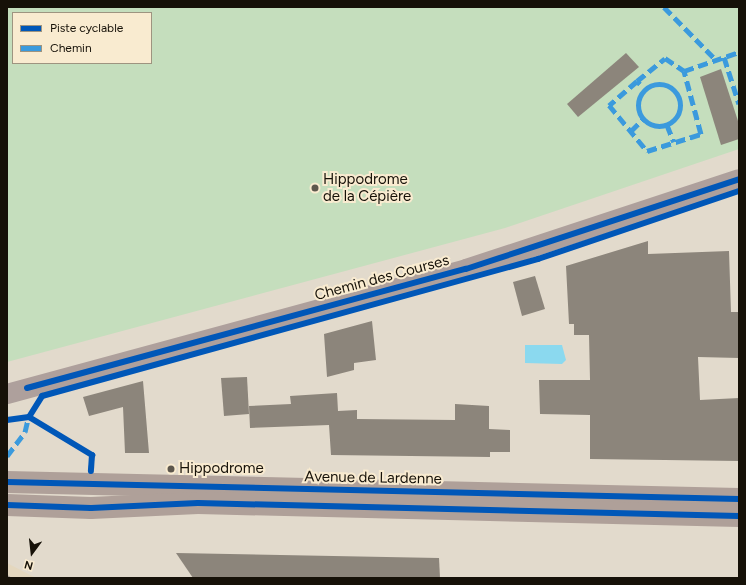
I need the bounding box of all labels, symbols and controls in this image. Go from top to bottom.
legend [12,12,152,64]
text: Piste cyclable [50,21,123,35]
text: Chemin [50,41,92,55]
place label: Hippodrome de la Cépière [323,170,411,205]
marker: Hippodrome de la Cépière [310,183,320,193]
street label: Chemin des Courses [313,251,451,305]
place label: Hippodrome [179,460,264,478]
marker: Hippodrome [166,464,176,474]
street label: Avenue de Lardenne [304,468,442,488]
north arrow [12,533,52,573]
text: N [23,558,35,572]

